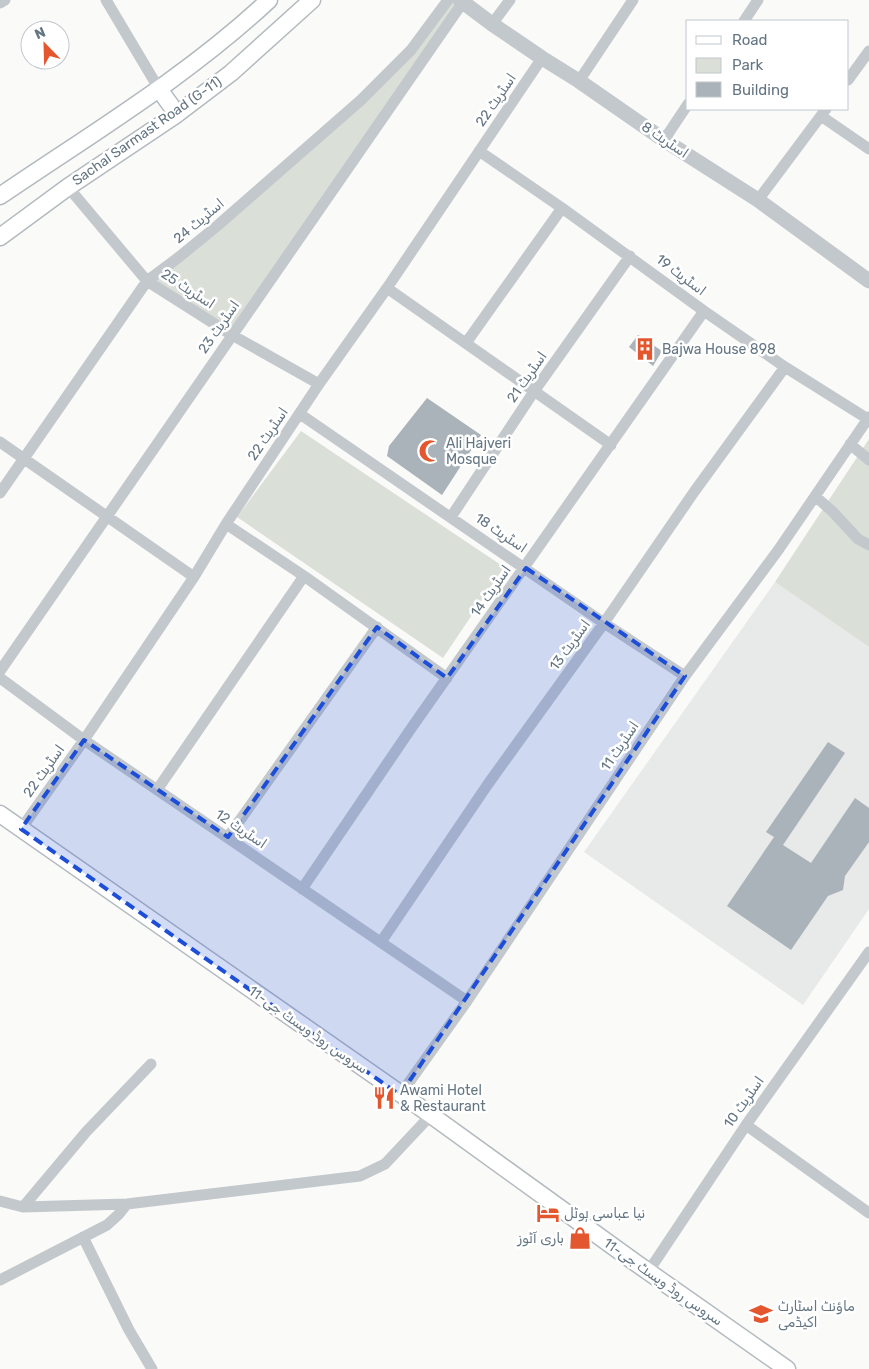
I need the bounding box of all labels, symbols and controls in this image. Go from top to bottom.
north arrow [20,20,70,70]
legend [686,20,849,110]
text: N [32,24,48,43]
text: Road [732,31,768,49]
text: Park [732,56,763,74]
street label: اسٹریٹ 22 [472,70,520,130]
street label: Sachal Sarmast Road (G-11) [69,73,225,189]
text: Building [732,81,789,99]
street label: اسٹریٹ 8 [638,118,692,162]
street label: اسٹریٹ 24 [170,195,228,247]
street label: اسٹریٹ 19 [653,251,709,299]
street label: اسٹریٹ 25 [158,265,218,313]
street label: اسٹریٹ 23 [195,297,243,357]
building icon: Bajwa House 898 [632,336,658,362]
place label: Bajwa House 898 [662,341,776,358]
street label: اسٹریٹ 21 [503,348,551,406]
street label: اسٹریٹ 22 [244,404,292,464]
place label: Ali Hajveri Mosque [446,435,511,468]
mosque icon: Ali Hajveri Mosque [417,438,443,464]
street label: اسٹریٹ 18 [472,509,530,557]
street label: اسٹریٹ 14 [467,562,515,620]
street label: اسٹریٹ 13 [546,616,594,674]
street label: اسٹریٹ 11 [597,718,643,774]
street label: اسٹریٹ 22 [20,741,68,801]
street label: اسٹریٹ 12 [212,806,270,852]
street label: سروس روڈ ویسٹ جی-11 [245,982,371,1078]
street label: اسٹریٹ 10 [720,1073,768,1131]
place label: Awami Hotel & Restaurant [400,1082,486,1115]
restaurant icon: Awami Hotel & Restaurant [371,1085,397,1111]
hotel icon: نیا عباسی ہوٹل [535,1200,561,1226]
place label: نیا عباسی ہوٹل [564,1205,645,1222]
shop icon: باری آٹوز [567,1225,593,1251]
place label: باری آٹوز [516,1230,564,1247]
street label: سروس روڈ ویسٹ جی-11 [600,1234,726,1330]
place label: ماؤنٹ اسٹارٹ اکیڈمی [778,1298,855,1331]
school or university icon: ماؤنٹ اسٹارٹ اکیڈمی [748,1301,774,1327]

